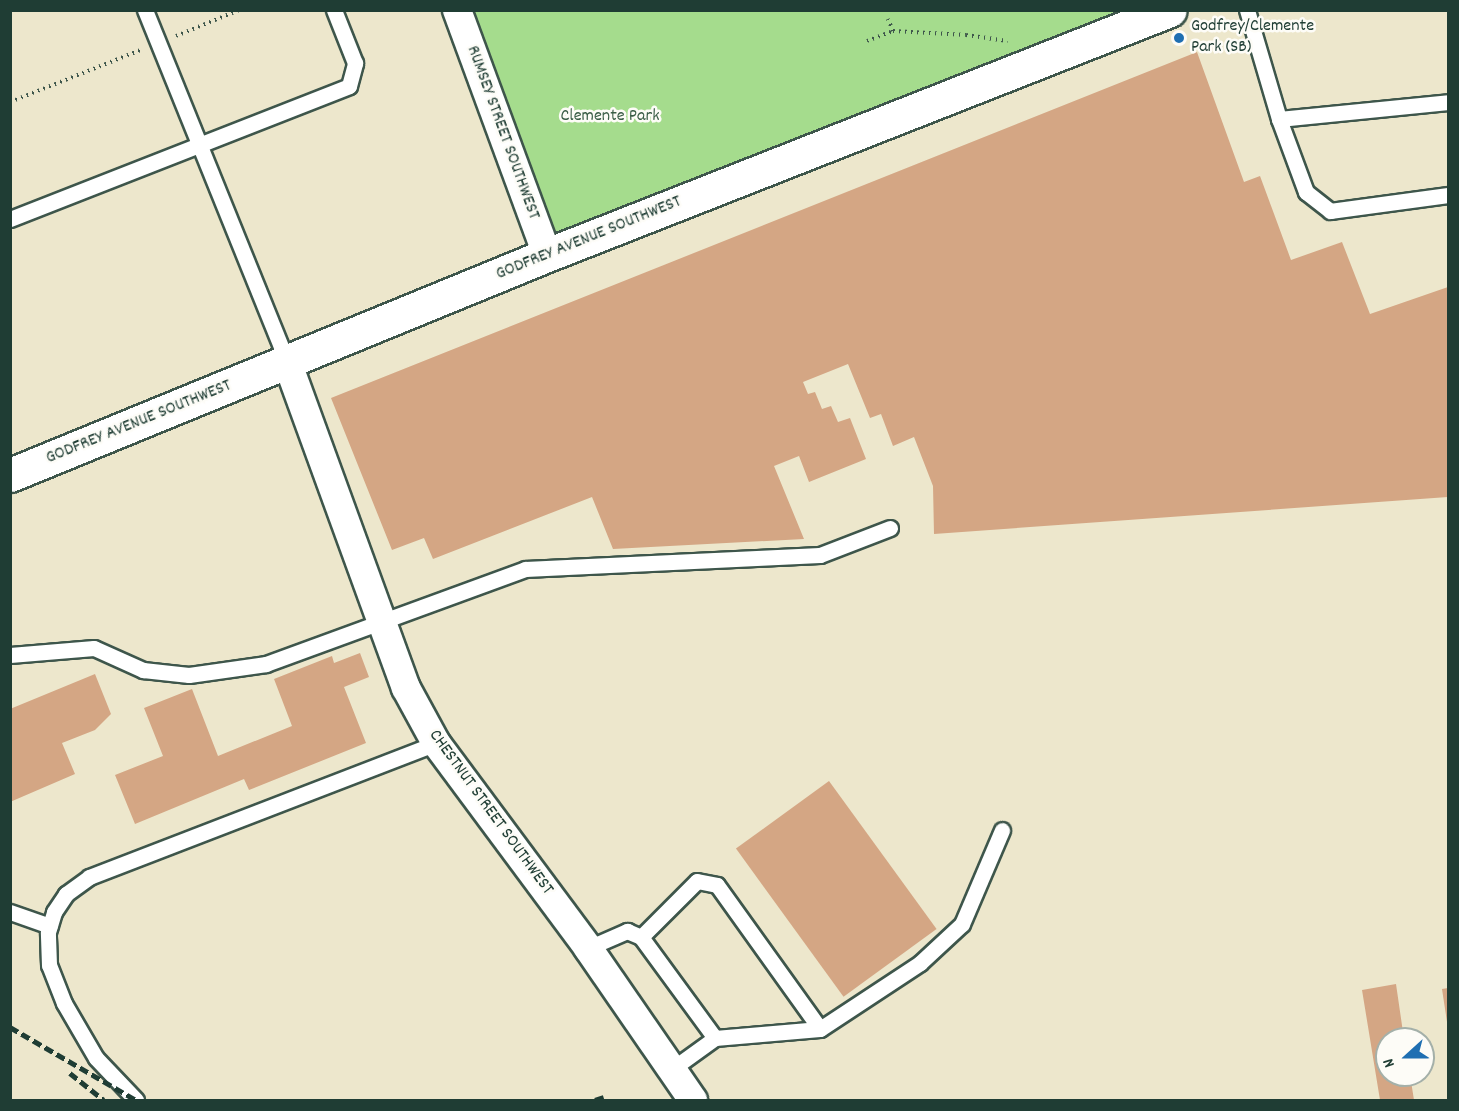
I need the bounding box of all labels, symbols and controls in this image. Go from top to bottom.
place label: Godfrey/Clemente Park (SB) [1191,17,1314,60]
marker: Godfrey/Clemente Park (SB) [1172,31,1186,45]
street label: RUMSEY STREET SOUTHWEST [460,43,544,223]
park label: Clemente Park [560,106,660,128]
street label: GODFREY AVENUE SOUTHWEST [493,192,685,286]
street label: GODFREY AVENUE SOUTHWEST [43,376,235,470]
street label: CHESTNUT STREET SOUTHWEST [423,726,557,900]
north arrow [1375,1027,1435,1087]
text: N [1377,1055,1402,1071]

